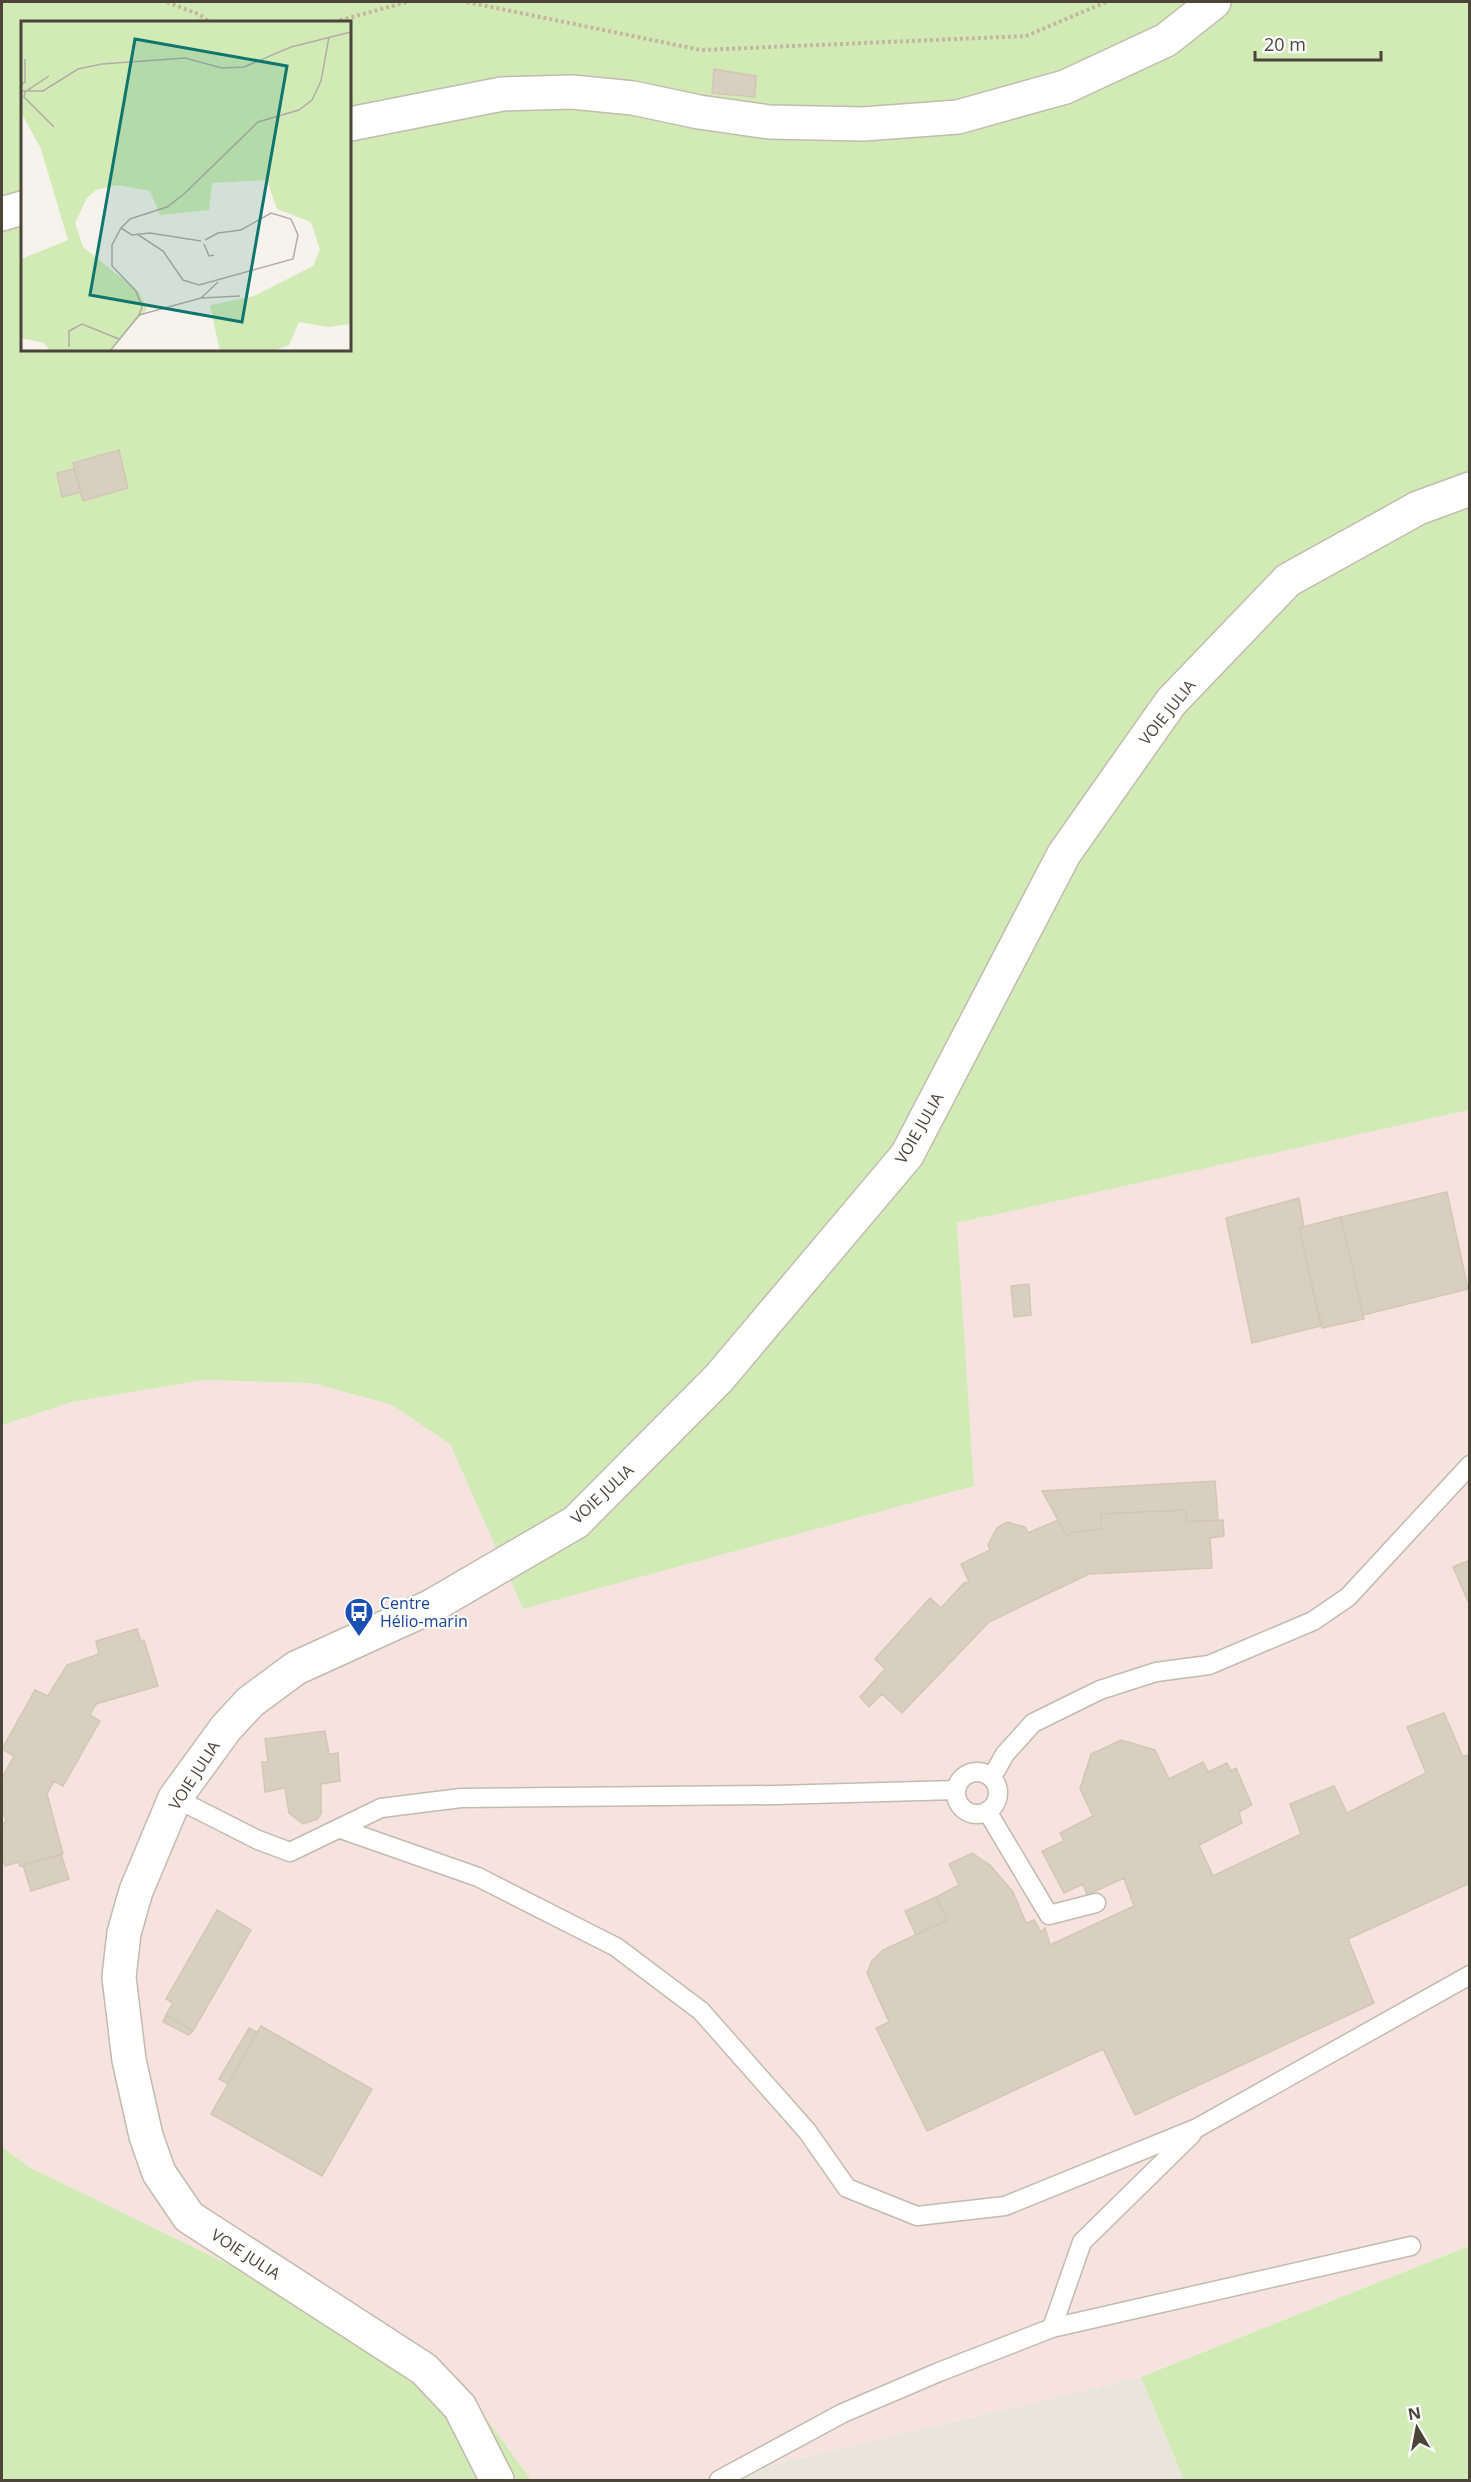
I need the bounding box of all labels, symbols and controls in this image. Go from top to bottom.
inset map [21,21,351,351]
scale bar [1255,24,1381,62]
text: 20 m [1264,32,1306,56]
street label: VOIE JULIA [1134,674,1201,749]
street label: VOIE JULIA [890,1088,949,1167]
street label: VOIE JULIA [566,1459,639,1529]
place label: Centre Hélio-marin [380,1592,468,1632]
bus stop icon: Centre Hélio-marin [343,1596,375,1638]
street label: VOIE JULIA [163,1735,225,1814]
street label: VOIE JULIA [207,2223,286,2285]
north arrow [1387,2398,1447,2458]
text: N [1406,2401,1423,2425]

